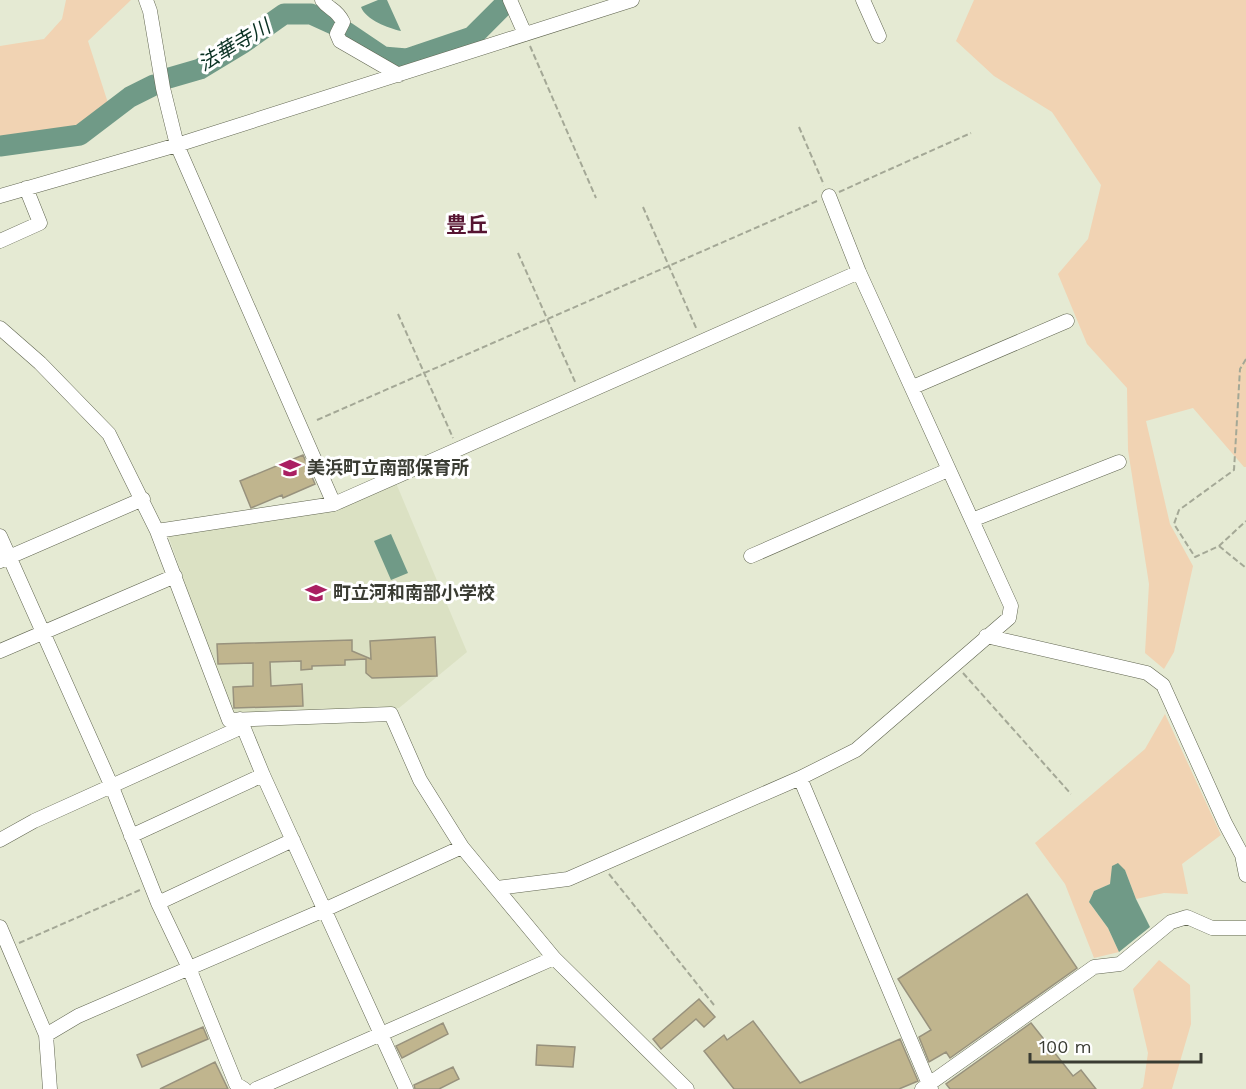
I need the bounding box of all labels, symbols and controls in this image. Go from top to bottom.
water label: 法華寺川 [194,13,276,76]
district label: 豊丘 [446,212,488,237]
school or university icon: 美浜町立南部保育所 [278,456,302,480]
place label: 美浜町立南部保育所 [307,457,469,478]
school or university icon: 町立河和南部小学校 [304,581,328,605]
place label: 町立河和南部小学校 [333,582,495,603]
scale bar [1030,1026,1201,1064]
text: 100 m [1039,1036,1092,1057]

